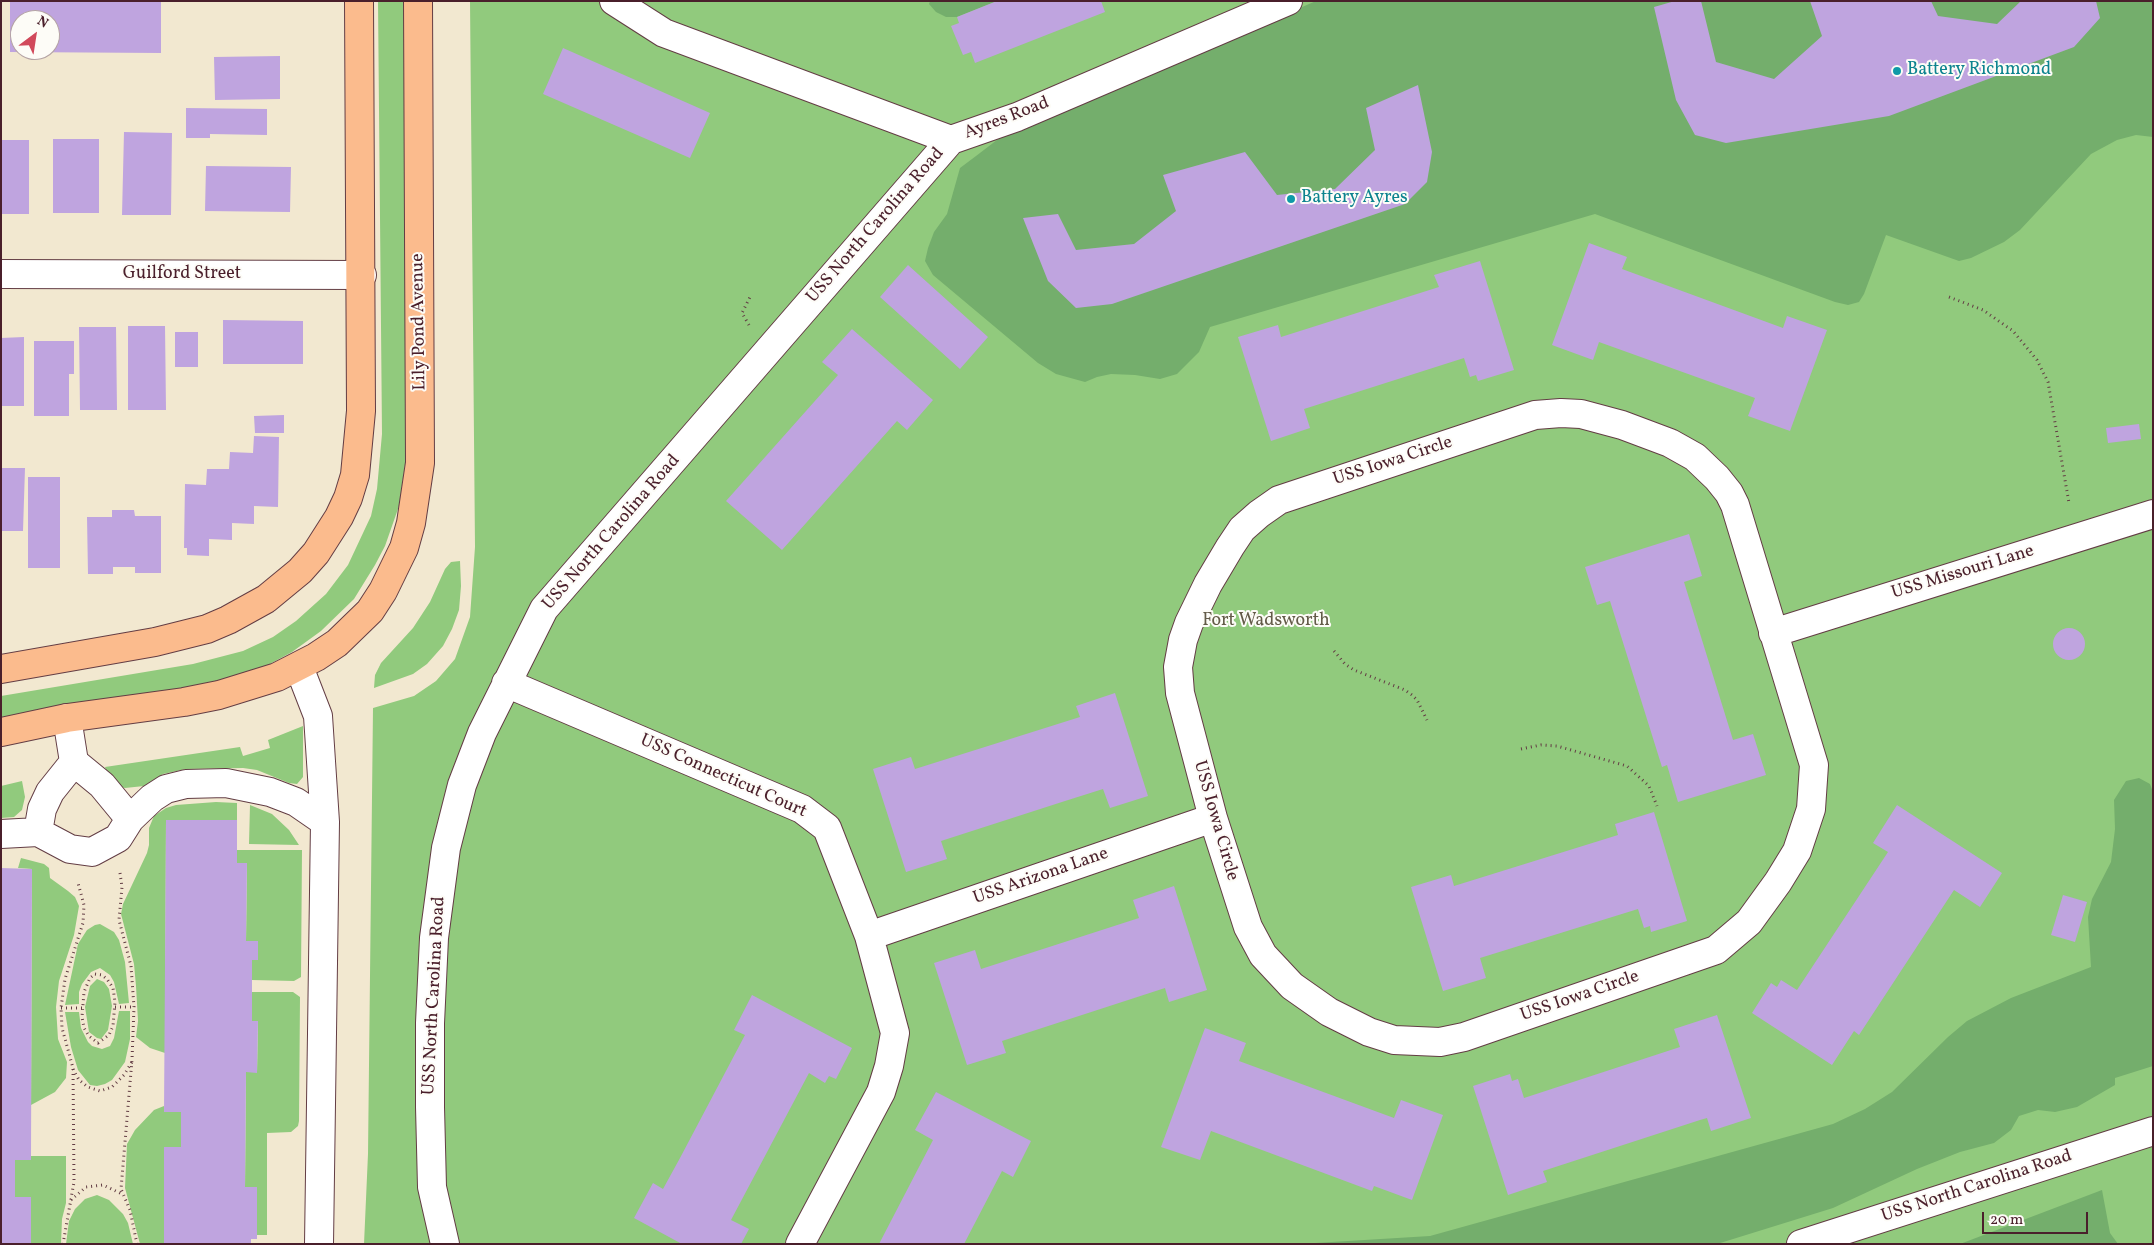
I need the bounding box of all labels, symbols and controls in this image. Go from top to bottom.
north arrow [10,10,60,60]
text: N [33,12,52,33]
place label: Battery Richmond [1907,60,2051,82]
marker: Battery Richmond [1891,65,1903,77]
street label: Ayres Road [961,93,1053,145]
street label: USS North Carolina Road [803,144,949,308]
place label: Battery Ayres [1301,188,1408,210]
marker: Battery Ayres [1285,193,1297,205]
street label: Lily Pond Avenue [408,253,432,391]
street label: Guilford Street [123,264,241,286]
street label: USS Iowa Circle [1331,433,1455,491]
street label: USS North Carolina Road [539,451,685,615]
street label: USS Missouri Lane [1889,541,2037,605]
park label: Fort Wadsworth [1202,611,1330,633]
street label: USS Connecticut Court [636,730,810,824]
street label: USS Iowa Circle [1188,758,1242,884]
street label: USS Arizona Lane [971,844,1111,910]
street label: USS North Carolina Road [419,896,451,1096]
street label: USS Iowa Circle [1518,967,1642,1027]
street label: USS North Carolina Road [1879,1146,2075,1228]
scale bar [1984,1202,2090,1234]
text: 20 m [1990,1210,2023,1231]

